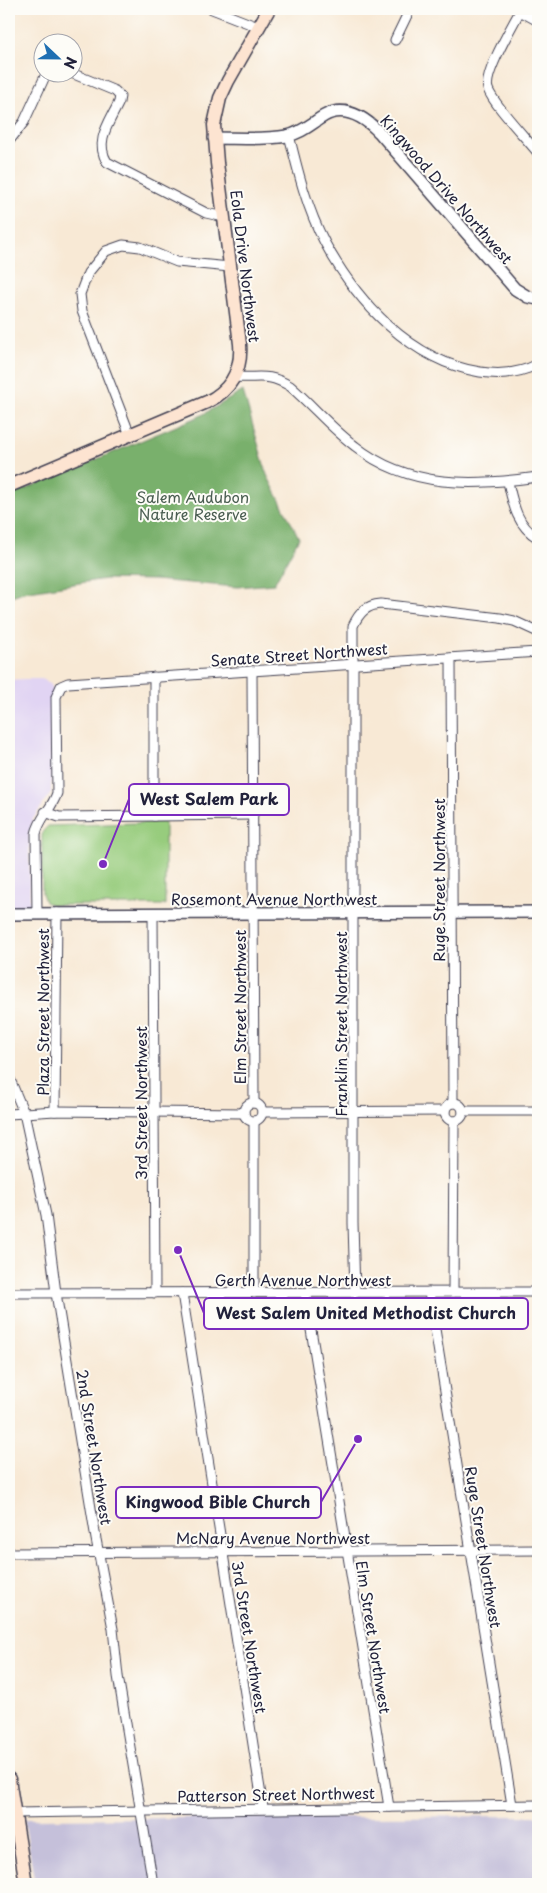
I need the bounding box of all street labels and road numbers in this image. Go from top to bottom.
street label: Kingwood Drive Northwest [376,109,518,269]
street label: Eola Drive Northwest [225,189,267,343]
street label: Senate Street Northwest [210,636,388,672]
street label: Ruge Street Northwest [427,798,450,962]
street label: Rosemont Avenue Northwest [171,887,377,910]
street label: Plaza Street Northwest [31,928,54,1096]
street label: Elm Street Northwest [228,930,251,1084]
street label: Franklin Street Northwest [329,931,352,1117]
street label: 3rd Street Northwest [129,1026,152,1180]
street label: Gerth Avenue Northwest [215,1268,391,1291]
street label: 2nd Street Northwest [71,1368,119,1526]
street label: Ruge Street Northwest [460,1465,508,1629]
street label: McNary Avenue Northwest [176,1526,370,1549]
street label: 3rd Street Northwest [227,1559,273,1715]
street label: Elm Street Northwest [351,1559,397,1715]
street label: Patterson Street Northwest [177,1781,375,1807]

